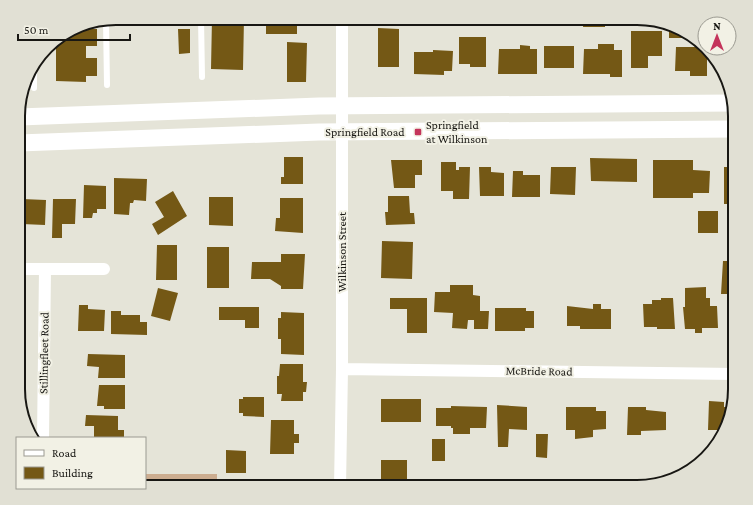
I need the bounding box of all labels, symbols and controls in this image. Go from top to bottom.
scale bar [18,16,130,42]
north arrow [697,16,737,56]
text: N [713,20,721,32]
text: 50 m [24,23,49,37]
place label: Springfield at Wilkinson [426,118,488,146]
street label: Springfield Road [325,125,405,139]
marker: Springfield at Wilkinson [413,127,423,137]
street label: Wilkinson Street [335,211,349,292]
street label: Stillingfleet Road [36,311,52,394]
street label: McBride Road [505,363,573,379]
legend [16,437,146,489]
text: Road [52,446,77,460]
text: Building [52,466,93,480]

